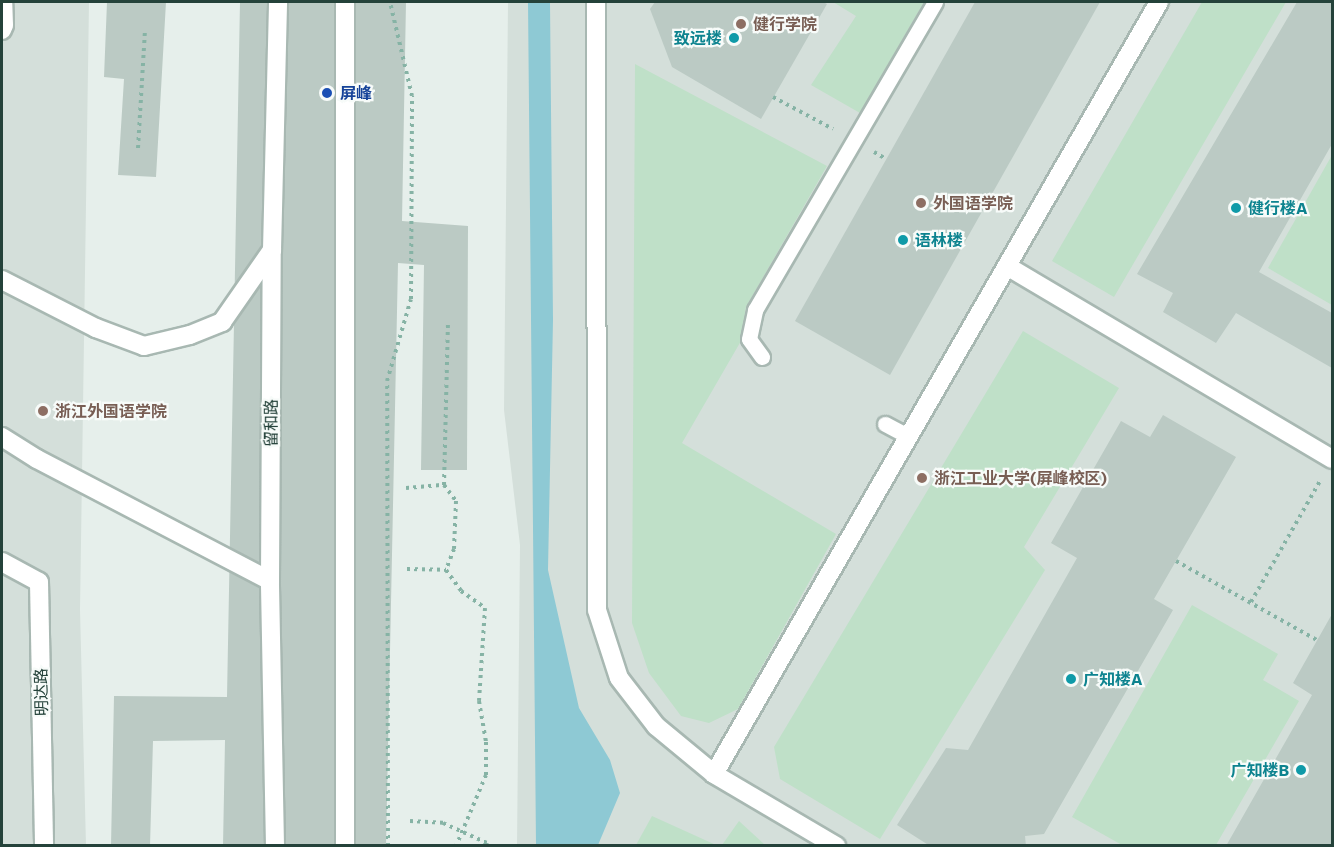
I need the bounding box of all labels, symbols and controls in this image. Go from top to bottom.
place label: 健行学院 [753,14,817,34]
marker: 健行学院 [734,17,748,31]
place label: 致远楼 [674,28,722,48]
marker: 致远楼 [727,31,741,45]
place label: 屏峰 [340,83,372,103]
marker: 屏峰 [318,84,336,102]
place label: 外国语学院 [933,193,1013,213]
marker: 外国语学院 [914,196,928,210]
place label: 健行楼A [1248,198,1307,218]
marker: 健行楼A [1229,201,1243,215]
place label: 语林楼 [915,230,963,250]
marker: 语林楼 [896,233,910,247]
street label: 留和路 [261,399,281,447]
place label: 浙江外国语学院 [55,401,167,421]
marker: 浙江外国语学院 [36,404,50,418]
place label: 浙江工业大学(屏峰校区) [934,468,1107,488]
marker: 浙江工业大学(屏峰校区) [915,471,929,485]
street label: 明达路 [31,668,51,716]
place label: 广知楼A [1083,669,1142,689]
marker: 广知楼A [1064,672,1078,686]
place label: 广知楼B [1230,760,1289,780]
marker: 广知楼B [1294,763,1308,777]

